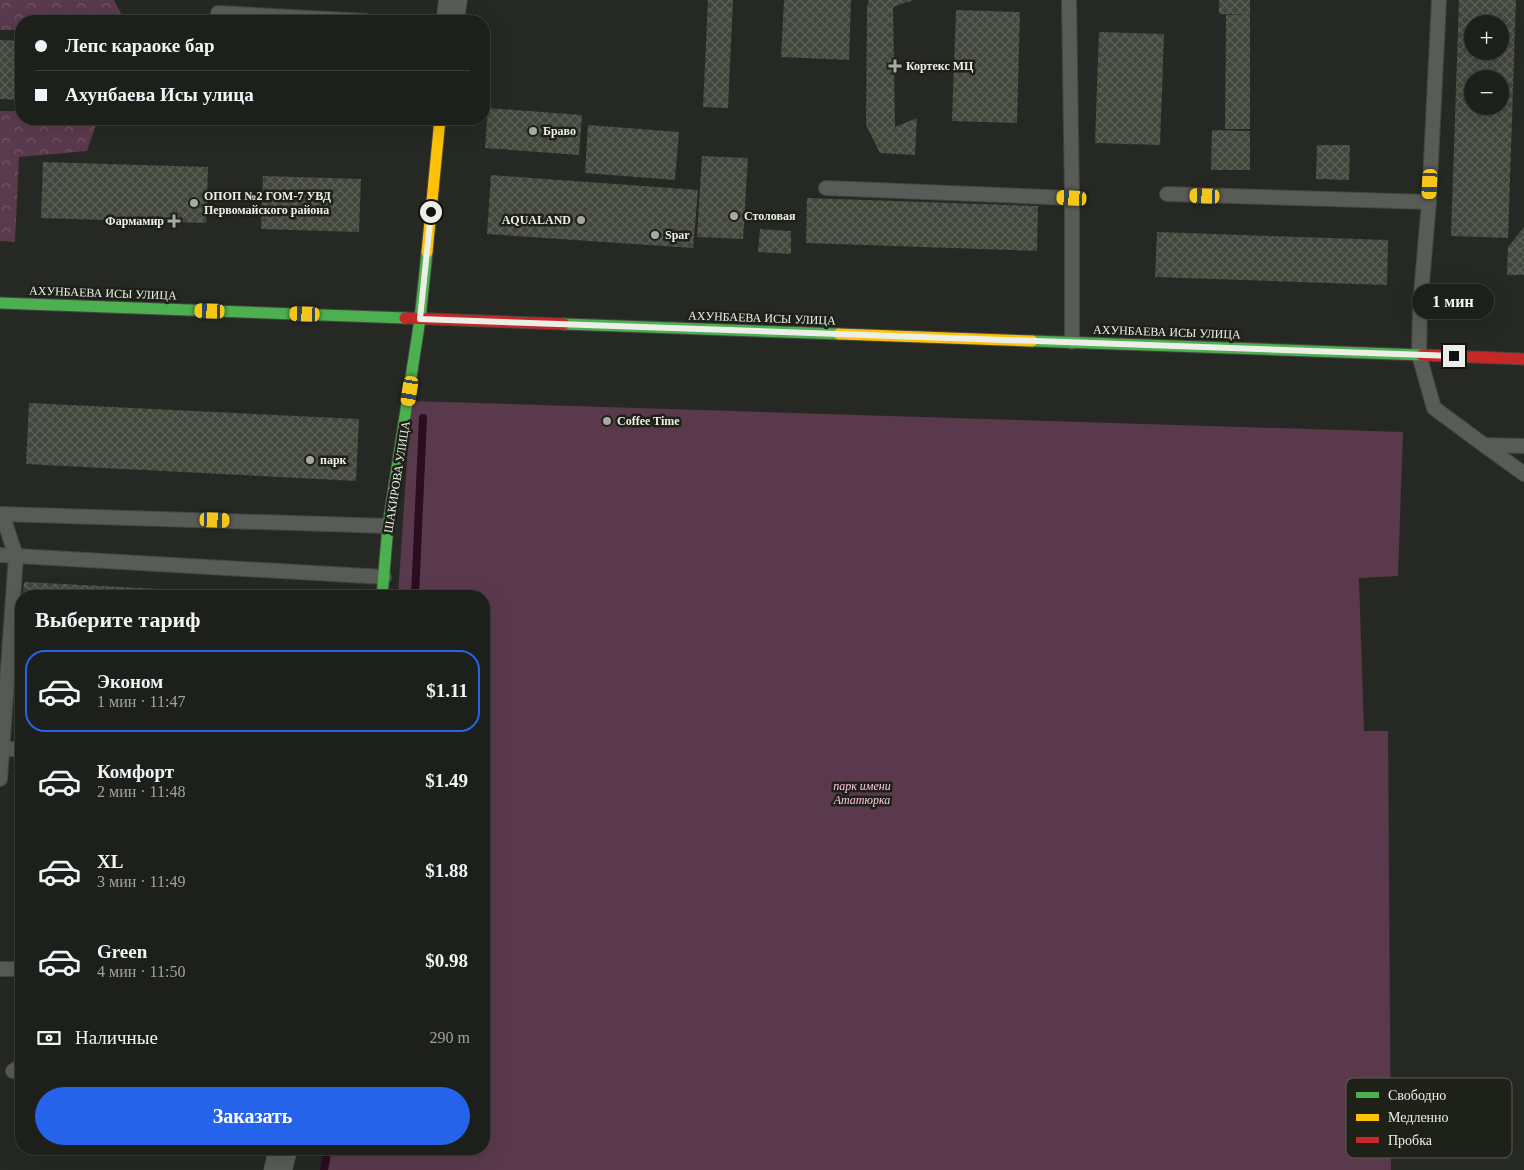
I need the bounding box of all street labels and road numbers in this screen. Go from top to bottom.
street label: АХУНБАЕВА ИСЫ УЛИЦА [29,283,177,303]
street label: АХУНБАЕВА ИСЫ УЛИЦА [688,308,836,328]
street label: АХУНБАЕВА ИСЫ УЛИЦА [1093,322,1241,342]
street label: ШАКИРОВА УЛИЦА [381,420,413,534]

